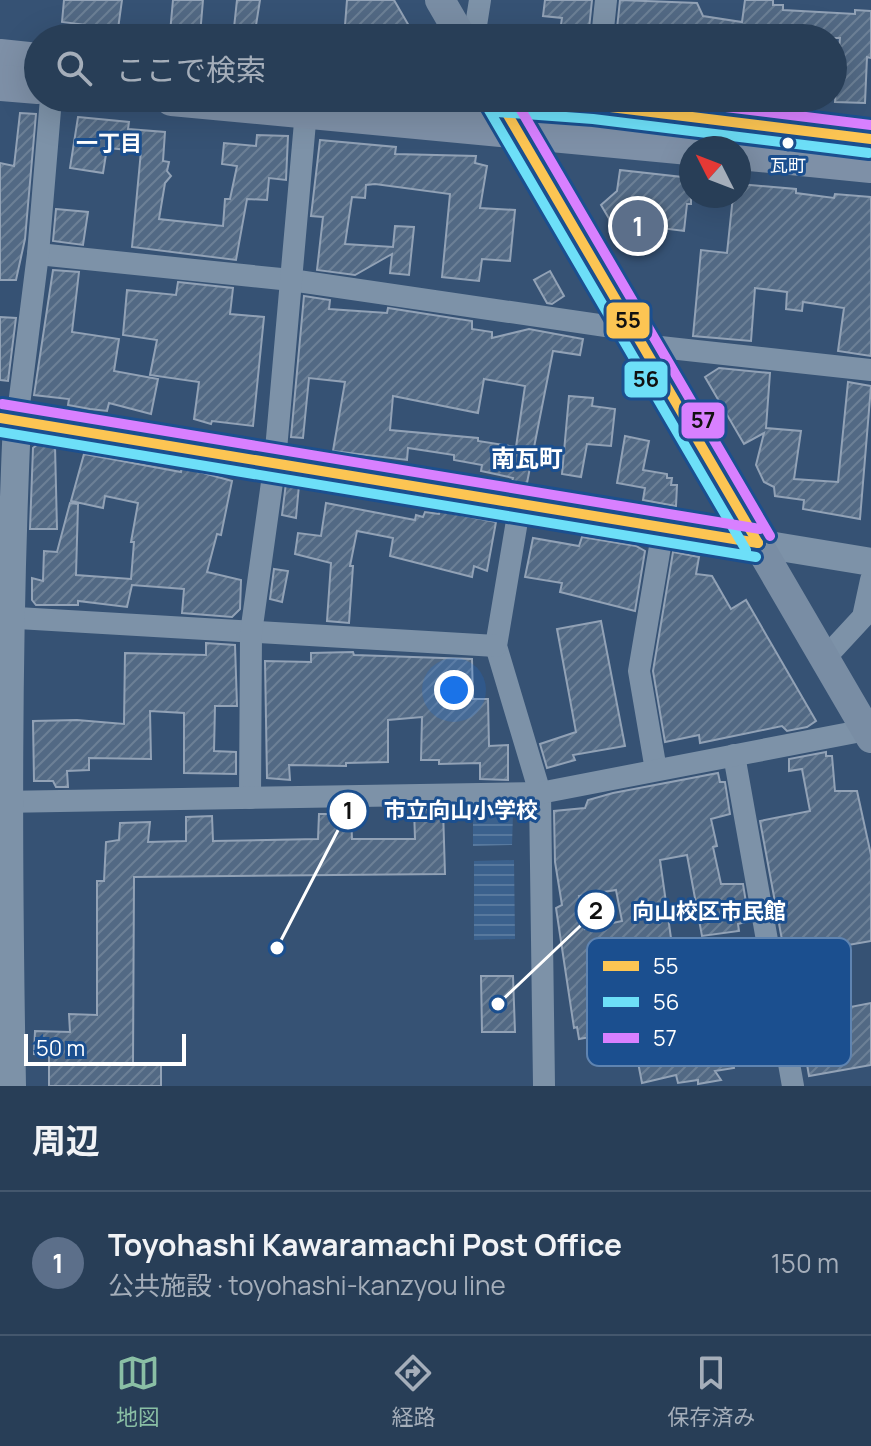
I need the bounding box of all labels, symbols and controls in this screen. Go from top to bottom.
search box [24,24,847,112]
icon: search [52,46,96,90]
text: ここで検索 [116,49,266,90]
district label: 一丁目 [76,128,142,158]
marker: 瓦町 [780,135,796,151]
north arrow [679,136,751,208]
place label: 瓦町 [770,153,806,177]
pin: 1 [612,196,664,256]
line badge: 55 [605,301,651,340]
text: 55 [615,305,641,335]
line badge: 56 [623,360,669,399]
text: 56 [633,364,659,394]
line badge: 57 [680,401,726,440]
text: 57 [691,405,715,435]
district label: 南瓦町 [491,441,563,474]
your location [434,670,474,710]
callout: 市立向山小学校 [328,788,554,834]
text: 1 [343,793,353,826]
text: 市立向山小学校 [384,795,538,825]
callout: 向山校区市民館 [576,888,802,934]
text: 2 [589,893,603,926]
text: 向山校区市民館 [632,896,786,926]
legend [587,938,851,1066]
text: 55 [653,951,678,981]
text: 56 [653,987,679,1017]
text: 57 [653,1023,677,1053]
scale bar [24,1030,186,1066]
text: 50 m [36,1033,85,1063]
text: 周辺 [32,1117,100,1163]
text: Toyohashi Kawaramachi Post Office [108,1224,622,1265]
text: 1 [52,1245,64,1281]
text: 150 m [771,1245,839,1281]
text: 公共施設 · toyohashi-kanzyou line [108,1267,506,1303]
tab: 地図 [116,1351,160,1432]
tab: 経路 [391,1351,435,1432]
tab: 保存済み [667,1351,755,1432]

